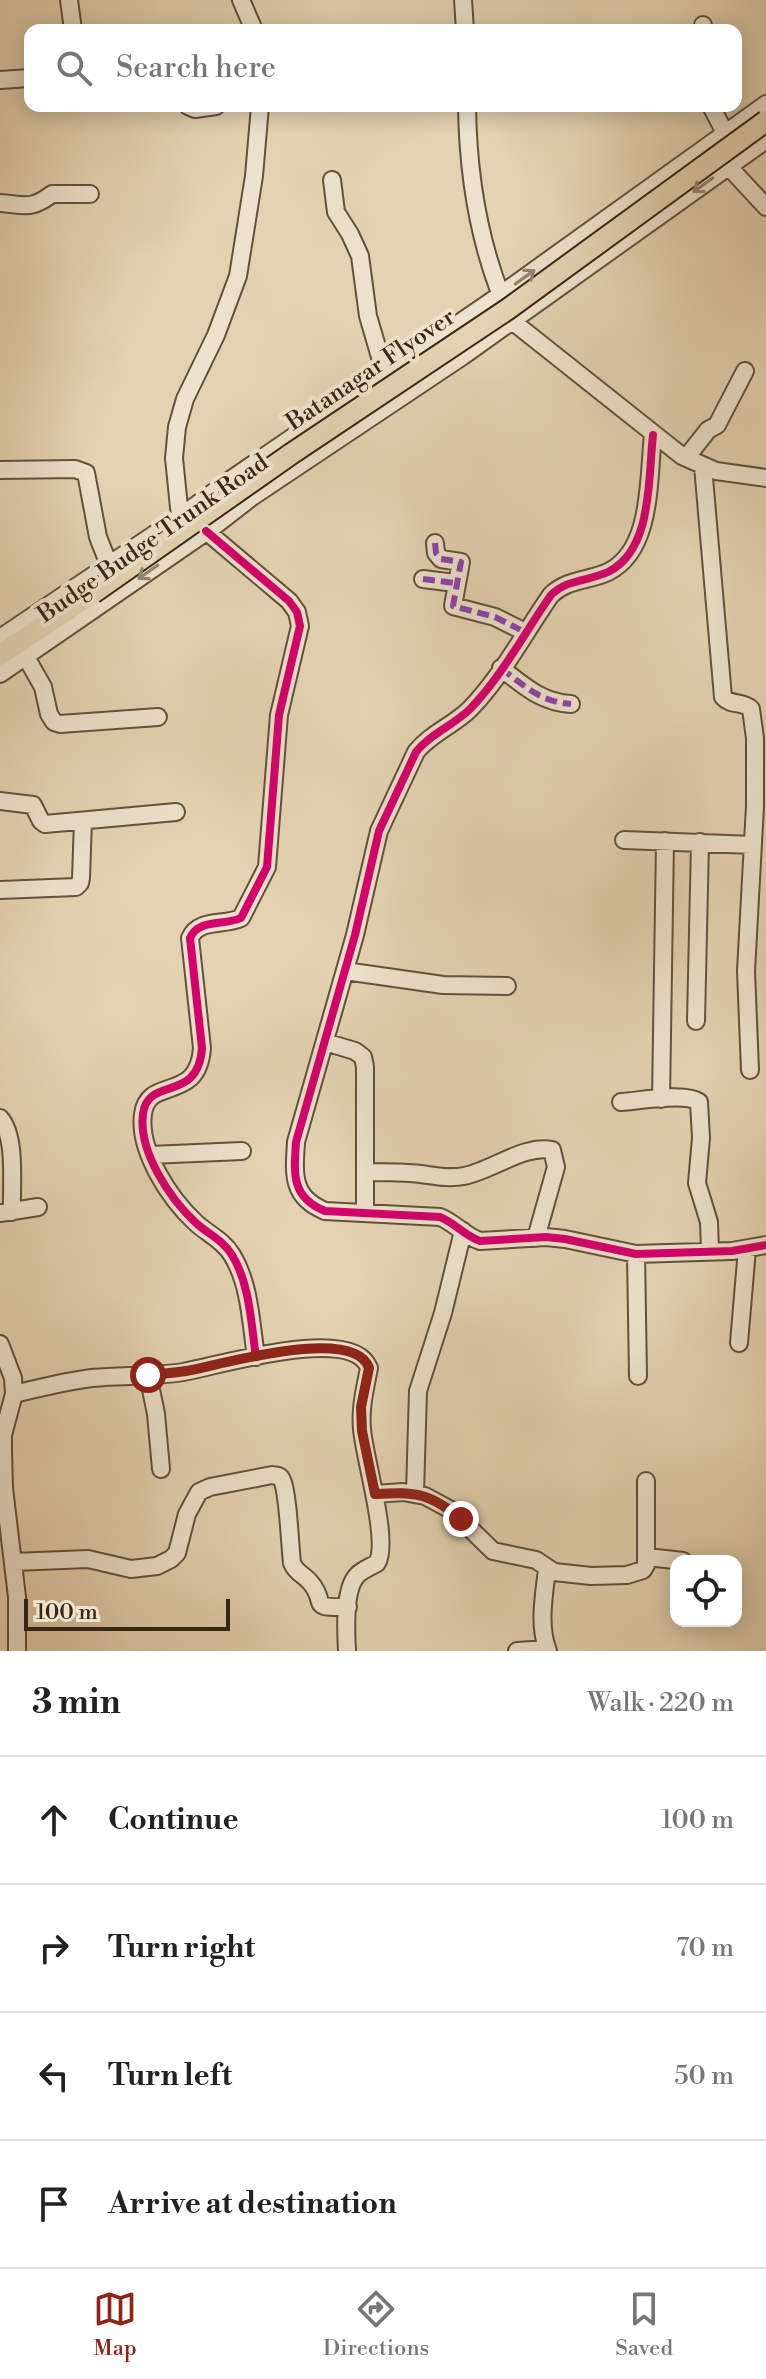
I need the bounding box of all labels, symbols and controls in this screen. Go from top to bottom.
search box [24,24,742,112]
icon: search [52,46,96,90]
text: Search here [116,49,276,87]
one-way arrow [692,177,714,194]
one-way arrow [514,269,536,285]
street label: Batanagar Flyover [280,302,461,438]
street label: Budge Budge Trunk Road [31,448,274,631]
one-way arrow [137,564,159,580]
route start [130,1357,166,1393]
route end [443,1501,479,1537]
map controls [670,1555,742,1627]
button: locate [670,1555,742,1627]
scale bar [24,1595,230,1631]
text: 100 m [36,1599,98,1626]
text: 3 min [32,1682,121,1724]
text: Walk · 220 m [588,1687,734,1719]
icon: ahead [32,1798,76,1842]
text: Continue [108,1801,239,1839]
text: 100 m [661,1804,734,1836]
icon: right [32,1926,76,1970]
text: Turn right [108,1929,255,1967]
text: 70 m [676,1932,734,1964]
icon: left [32,2054,76,2098]
text: Turn left [108,2057,232,2095]
text: 50 m [674,2060,734,2092]
icon: arrive [32,2182,76,2226]
text: Arrive at destination [108,2185,397,2223]
tab: Map [93,2287,137,2362]
tab: Directions [323,2287,429,2362]
tab: Saved [615,2287,673,2362]

